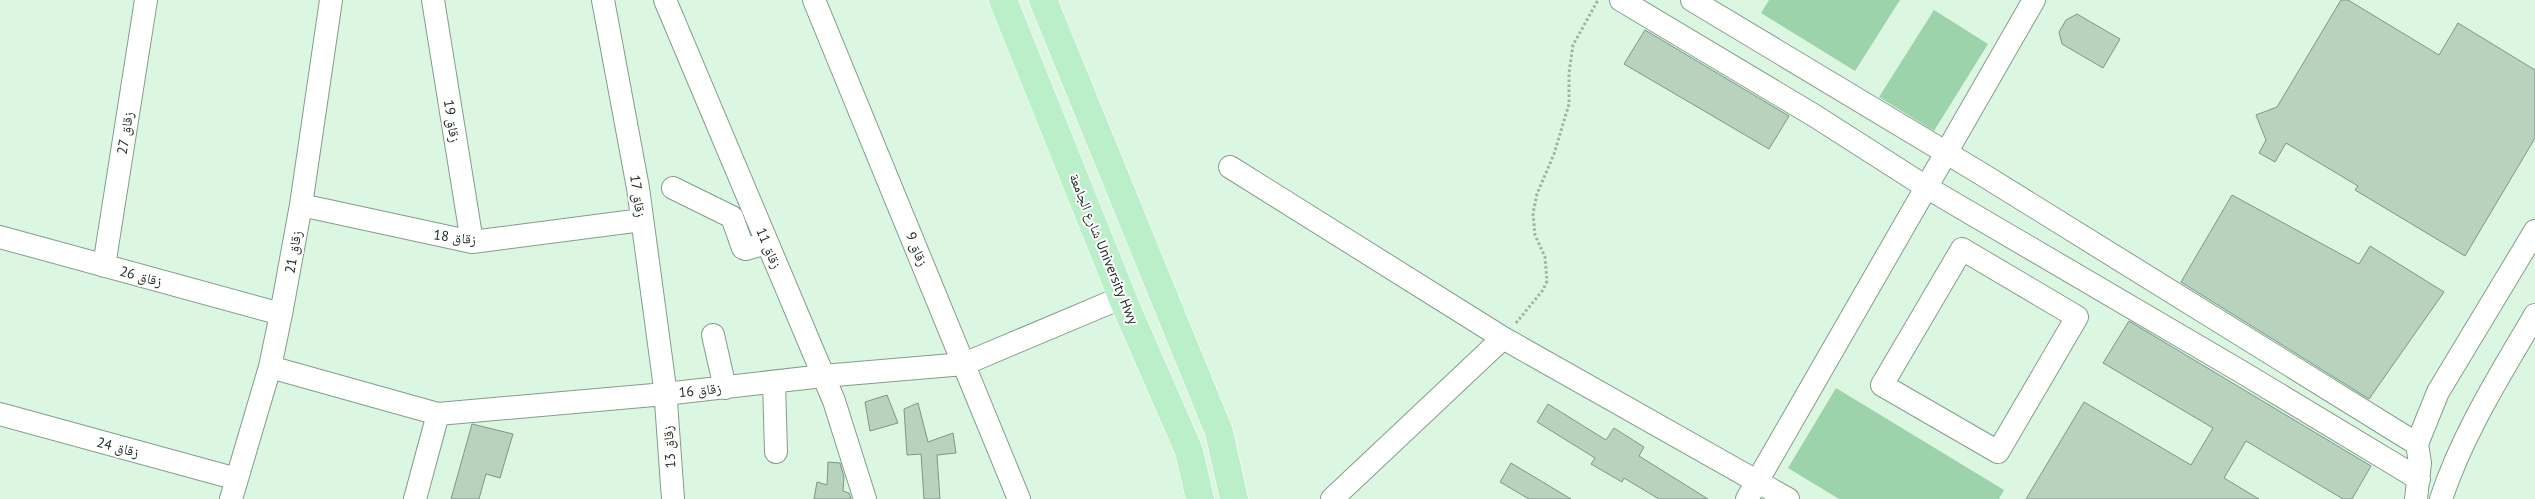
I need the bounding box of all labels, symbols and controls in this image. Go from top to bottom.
street label: زقاق 19 [440,98,464,144]
street label: زقاق 27 [113,110,137,156]
street label: شارع الجامعة University Hwy [1065,171,1143,328]
street label: زقاق 17 [626,174,650,218]
street label: زقاق 18 [433,225,477,249]
street label: زقاق 11 [752,225,786,271]
street label: زقاق 21 [280,229,306,275]
street label: زقاق 9 [902,229,932,269]
street label: زقاق 26 [118,262,164,290]
street label: زقاق 16 [678,379,722,401]
street label: زقاق 13 [659,425,679,469]
street label: زقاق 24 [95,433,141,461]

